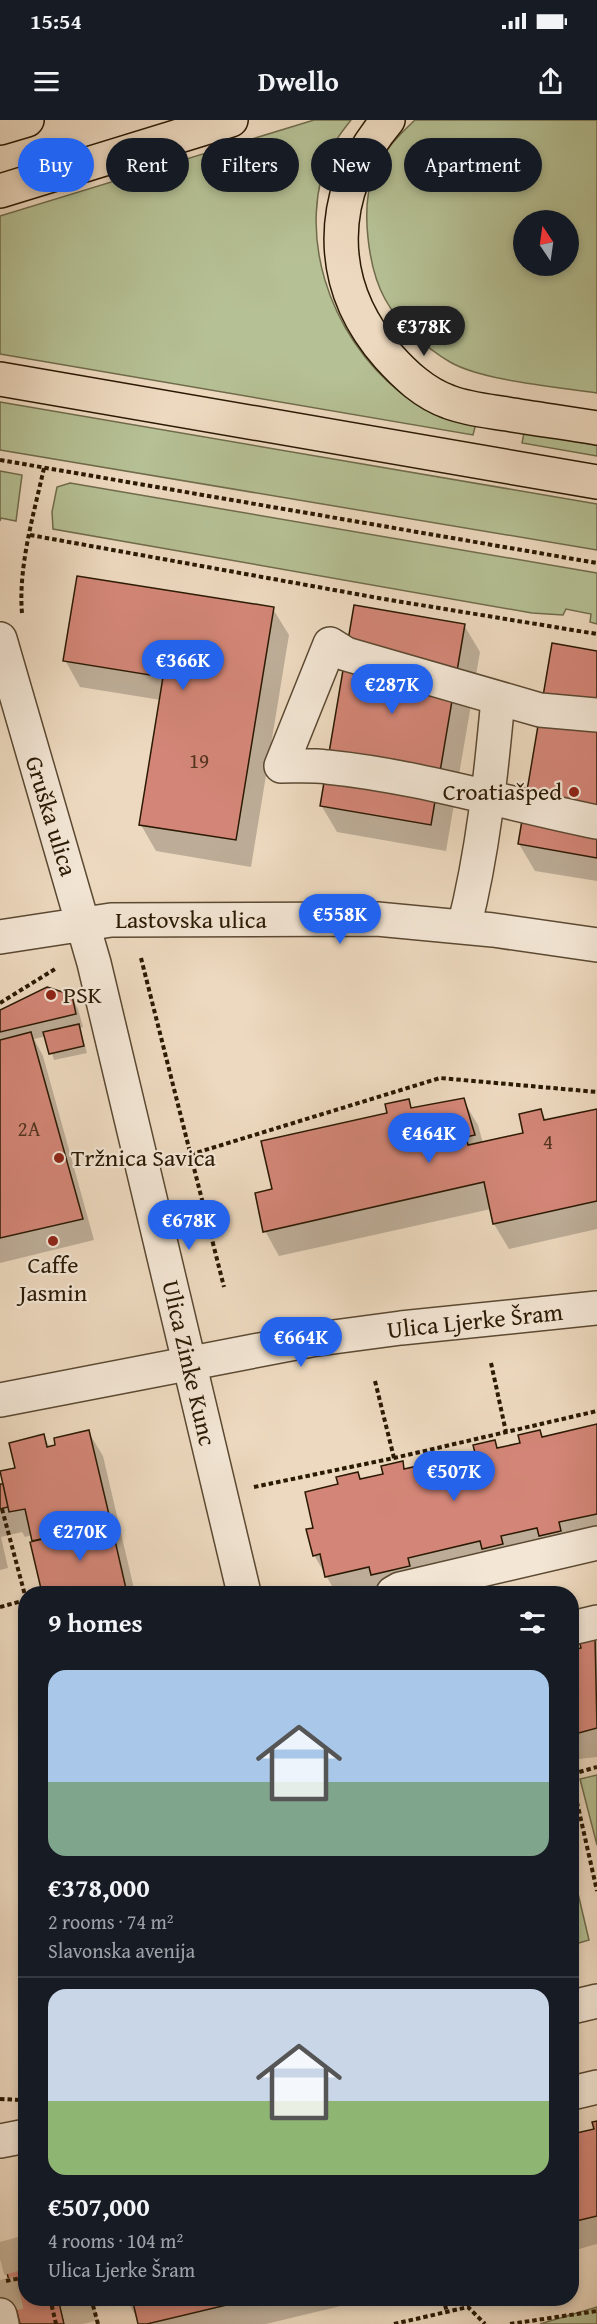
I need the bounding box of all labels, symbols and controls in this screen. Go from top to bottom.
text: 15:54 [30,5,82,37]
text: Dwello [258,61,339,101]
icon: menu [30,65,63,98]
icon: share [534,65,567,98]
chip: Buy [18,138,94,192]
chip: Rent [106,138,189,192]
chip: Filters [201,138,299,192]
chip: New [311,138,392,192]
chip: Apartment [404,138,542,192]
north arrow [513,210,579,276]
map controls [513,210,579,276]
pin: €378K [382,306,466,357]
text: €378K [397,311,451,340]
pin: €366K [141,640,225,691]
text: €366K [156,645,210,674]
pin: €287K [350,664,434,715]
text: €287K [365,669,419,698]
house number: 19 [189,745,209,776]
street label: Gruška ulica [17,752,87,881]
place label: Croatiašped [443,774,562,809]
marker: Croatiašped [567,785,581,799]
pin: €558K [298,894,382,945]
text: €558K [313,899,367,928]
street label: Lastovska ulica [115,902,267,937]
place label: PSK [63,977,103,1012]
marker: PSK [44,988,58,1002]
house number: 2A [18,1113,41,1144]
pin: €464K [387,1113,471,1164]
text: €464K [402,1118,456,1147]
house number: 4 [543,1126,553,1157]
place label: Tržnica Savica [71,1140,216,1175]
marker: Tržnica Savica [52,1151,66,1165]
pin: €678K [147,1200,231,1251]
text: €678K [162,1205,216,1234]
marker: Caffe Jasmin [46,1234,60,1248]
place label: Caffe Jasmin [16,1247,88,1310]
street label: Ulica Zinke Kunc [153,1277,226,1450]
street label: Ulica Ljerke Šram [385,1294,565,1347]
pin: €664K [259,1317,343,1368]
text: €664K [274,1322,328,1351]
pin: €507K [412,1451,496,1502]
text: €507K [427,1456,481,1485]
pin: €270K [38,1511,122,1562]
text: €270K [53,1516,107,1545]
text: 9 homes [48,1603,143,1642]
icon: filters [516,1606,549,1639]
icon: home [245,1709,353,1817]
text: €378,000 [48,1868,150,1907]
text: 2 rooms · 74 m² [48,1907,174,1936]
text: Slavonska avenija [48,1936,195,1965]
icon: home [245,2028,353,2136]
text: €507,000 [48,2187,150,2226]
text: 4 rooms · 104 m² [48,2226,183,2255]
text: Ulica Ljerke Šram [48,2255,195,2284]

